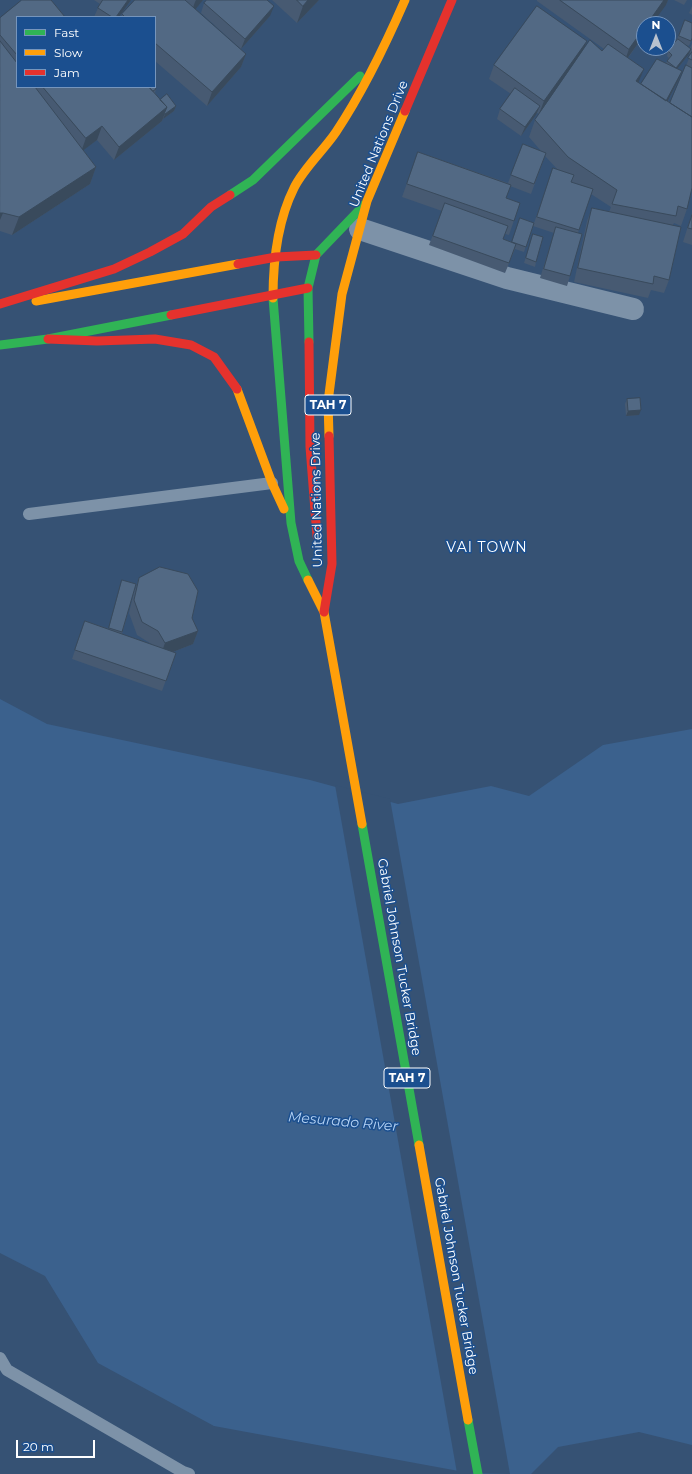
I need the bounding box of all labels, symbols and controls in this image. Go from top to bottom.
legend [16,16,156,88]
north arrow [636,16,676,56]
text: N [652,18,660,32]
text: Fast [54,25,79,40]
text: Slow [54,45,83,60]
text: Jam [54,65,80,80]
street label: United Nations Drive [346,78,412,210]
road number: TAH 7 [305,395,351,415]
street label: United Nations Drive [308,432,326,568]
district label: VAI TOWN [446,540,528,556]
street label: Gabriel Johnson Tucker Bridge [374,857,424,1057]
road number: TAH 7 [384,1068,430,1088]
water label: Mesurado River [287,1109,399,1135]
street label: Gabriel Johnson Tucker Bridge [431,1176,481,1376]
scale bar [18,1432,97,1458]
text: 20 m [23,1439,54,1454]

